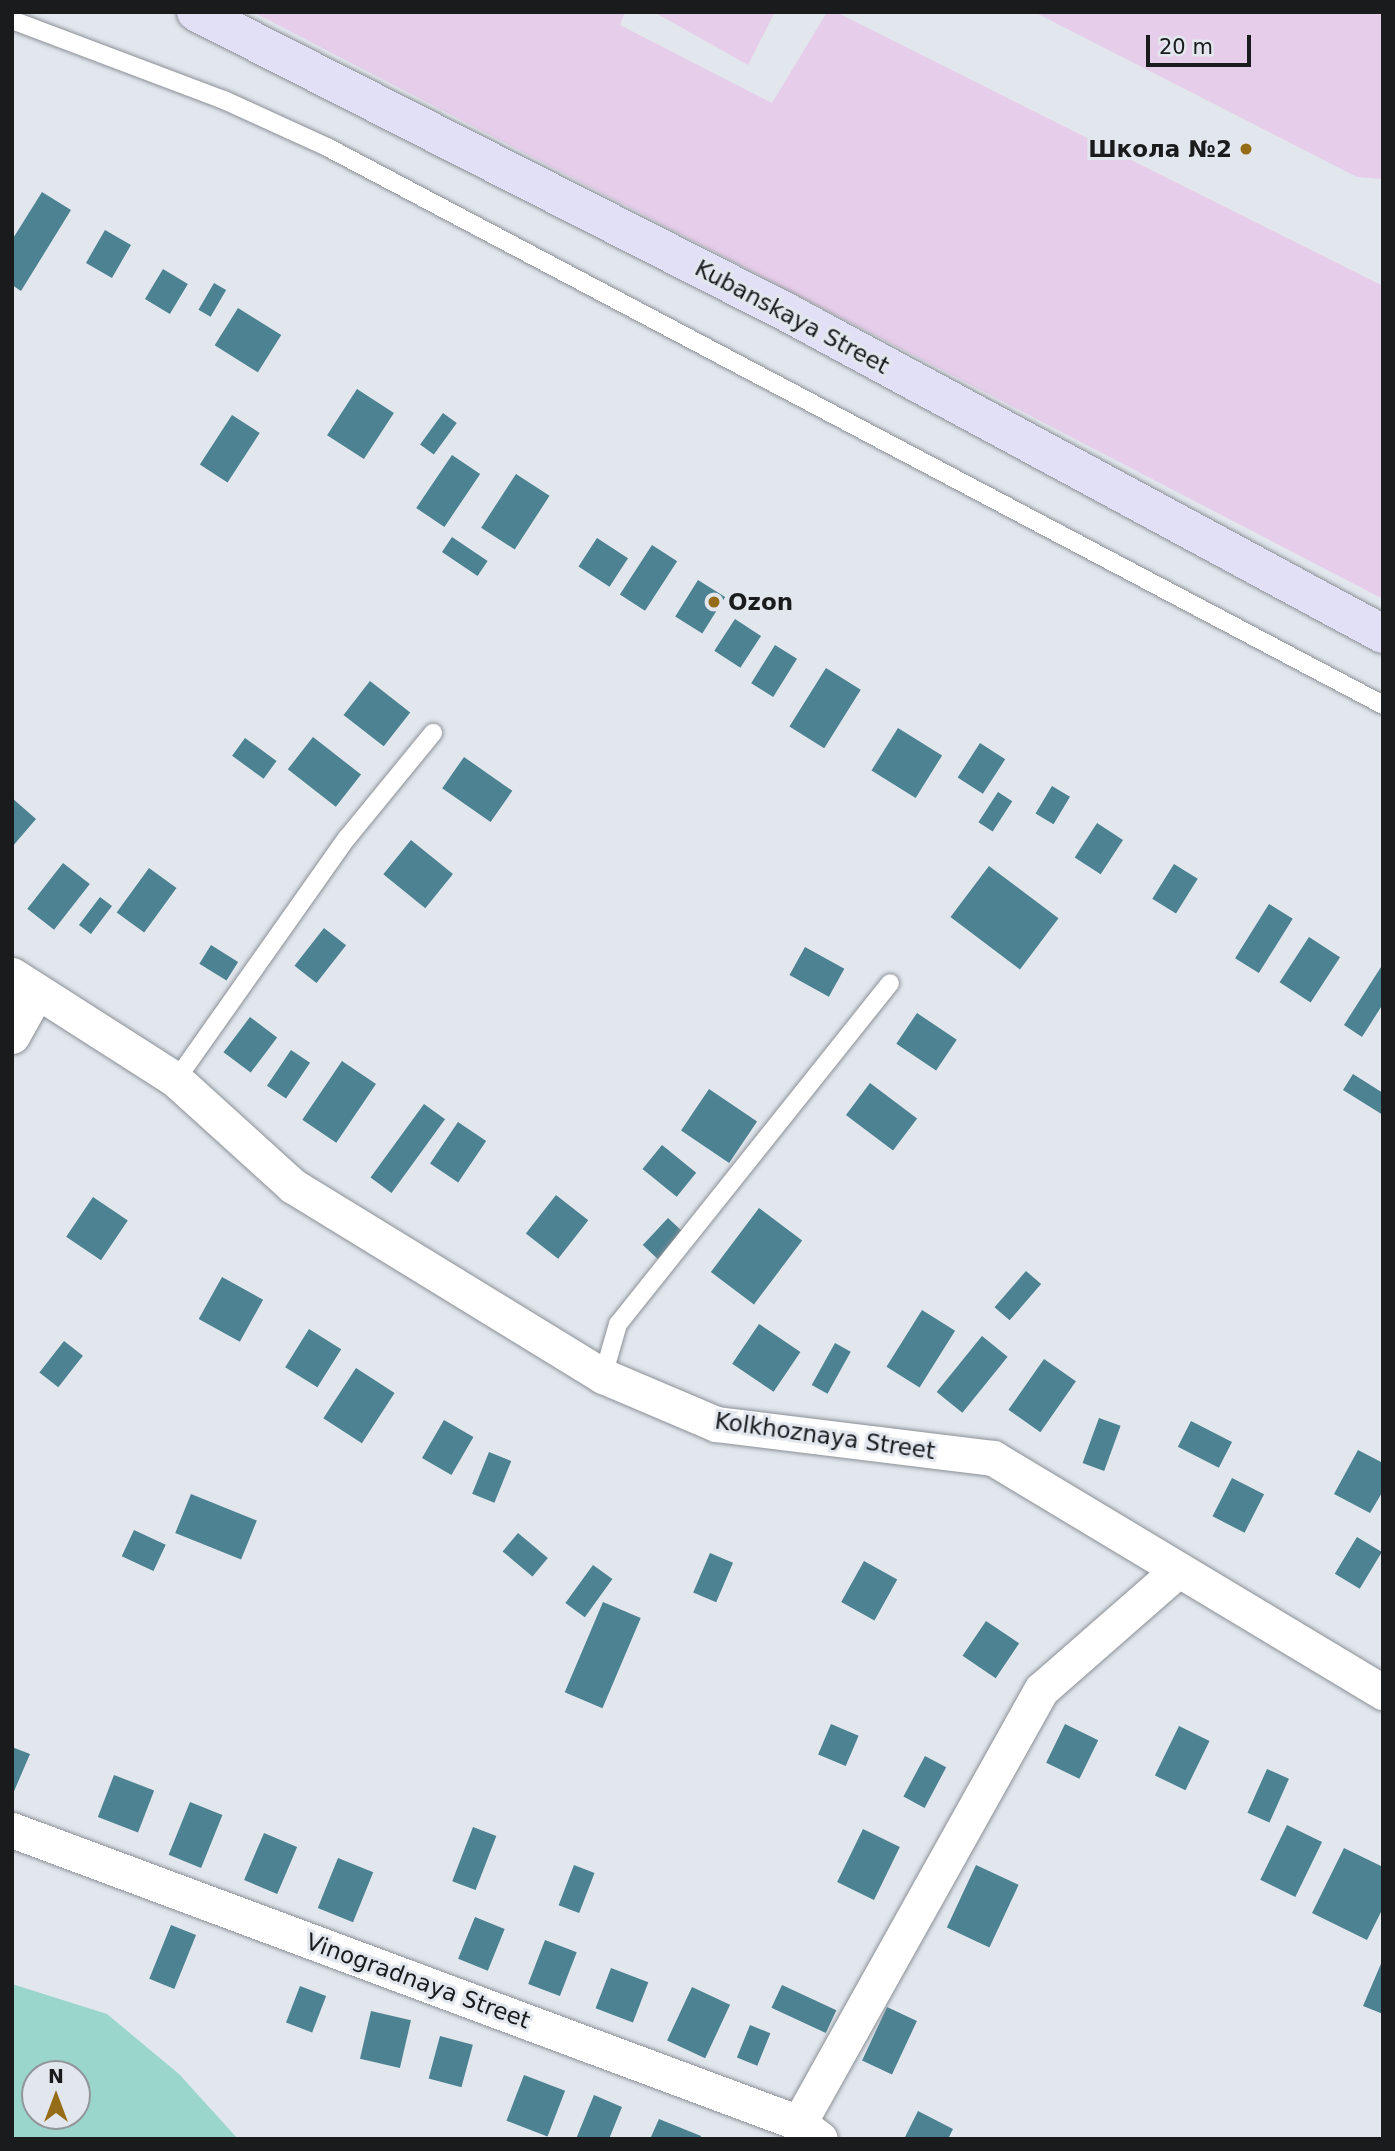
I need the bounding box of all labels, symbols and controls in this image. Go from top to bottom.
scale bar [1150,21,1255,65]
text: 20 m [1159,35,1213,59]
place label: Школа №2 [1088,135,1232,163]
marker: Школа №2 [1238,141,1254,157]
street label: Kubanskaya Street [690,254,894,380]
place label: Ozon [728,588,793,616]
marker: Ozon [706,594,722,610]
street label: Kolkhoznaya Street [713,1407,937,1465]
street label: Vinogradnaya Street [302,1928,534,2034]
north arrow [21,2060,91,2130]
text: N [48,2065,64,2087]

